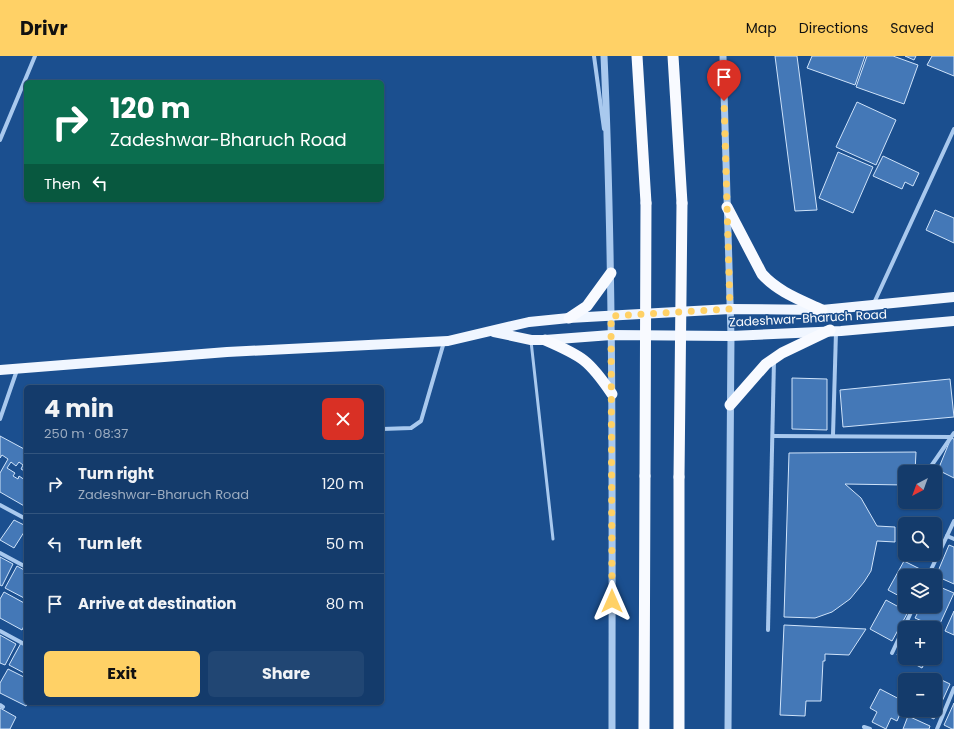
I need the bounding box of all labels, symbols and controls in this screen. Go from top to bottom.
text: Drivr [20,15,68,42]
text: Map [746,18,777,38]
text: Directions [799,18,868,38]
text: Saved [890,18,934,38]
pin [707,60,741,101]
icon: arrive [713,66,735,88]
text: 120 m [110,89,190,128]
icon: right [44,96,96,148]
text: Zadeshwar-Bharuch Road [110,127,347,152]
icon: left [89,172,111,194]
text: Then [44,173,81,194]
street label: Zadeshwar-Bharuch Road [729,305,887,331]
text: 4 min [44,392,114,425]
button: close [322,398,364,440]
text: 250 m · 08:37 [44,424,128,443]
text: Turn right [78,463,154,484]
north arrow [898,465,942,509]
map controls [898,465,942,717]
icon: right [44,473,66,495]
text: 120 m [322,473,364,494]
text: Zadeshwar-Bharuch Road [78,485,249,504]
button: search [898,517,942,561]
icon: left [44,533,66,555]
text: Turn left [78,533,142,554]
text: 50 m [326,533,364,554]
button: layers [898,569,942,613]
position arrow [591,580,633,622]
icon: arrive [44,593,66,615]
text: Arrive at destination [78,593,236,614]
text: 80 m [326,593,364,614]
button: + [898,621,942,665]
button: Exit [44,651,200,697]
button: Share [208,651,364,697]
button: − [898,673,942,717]

